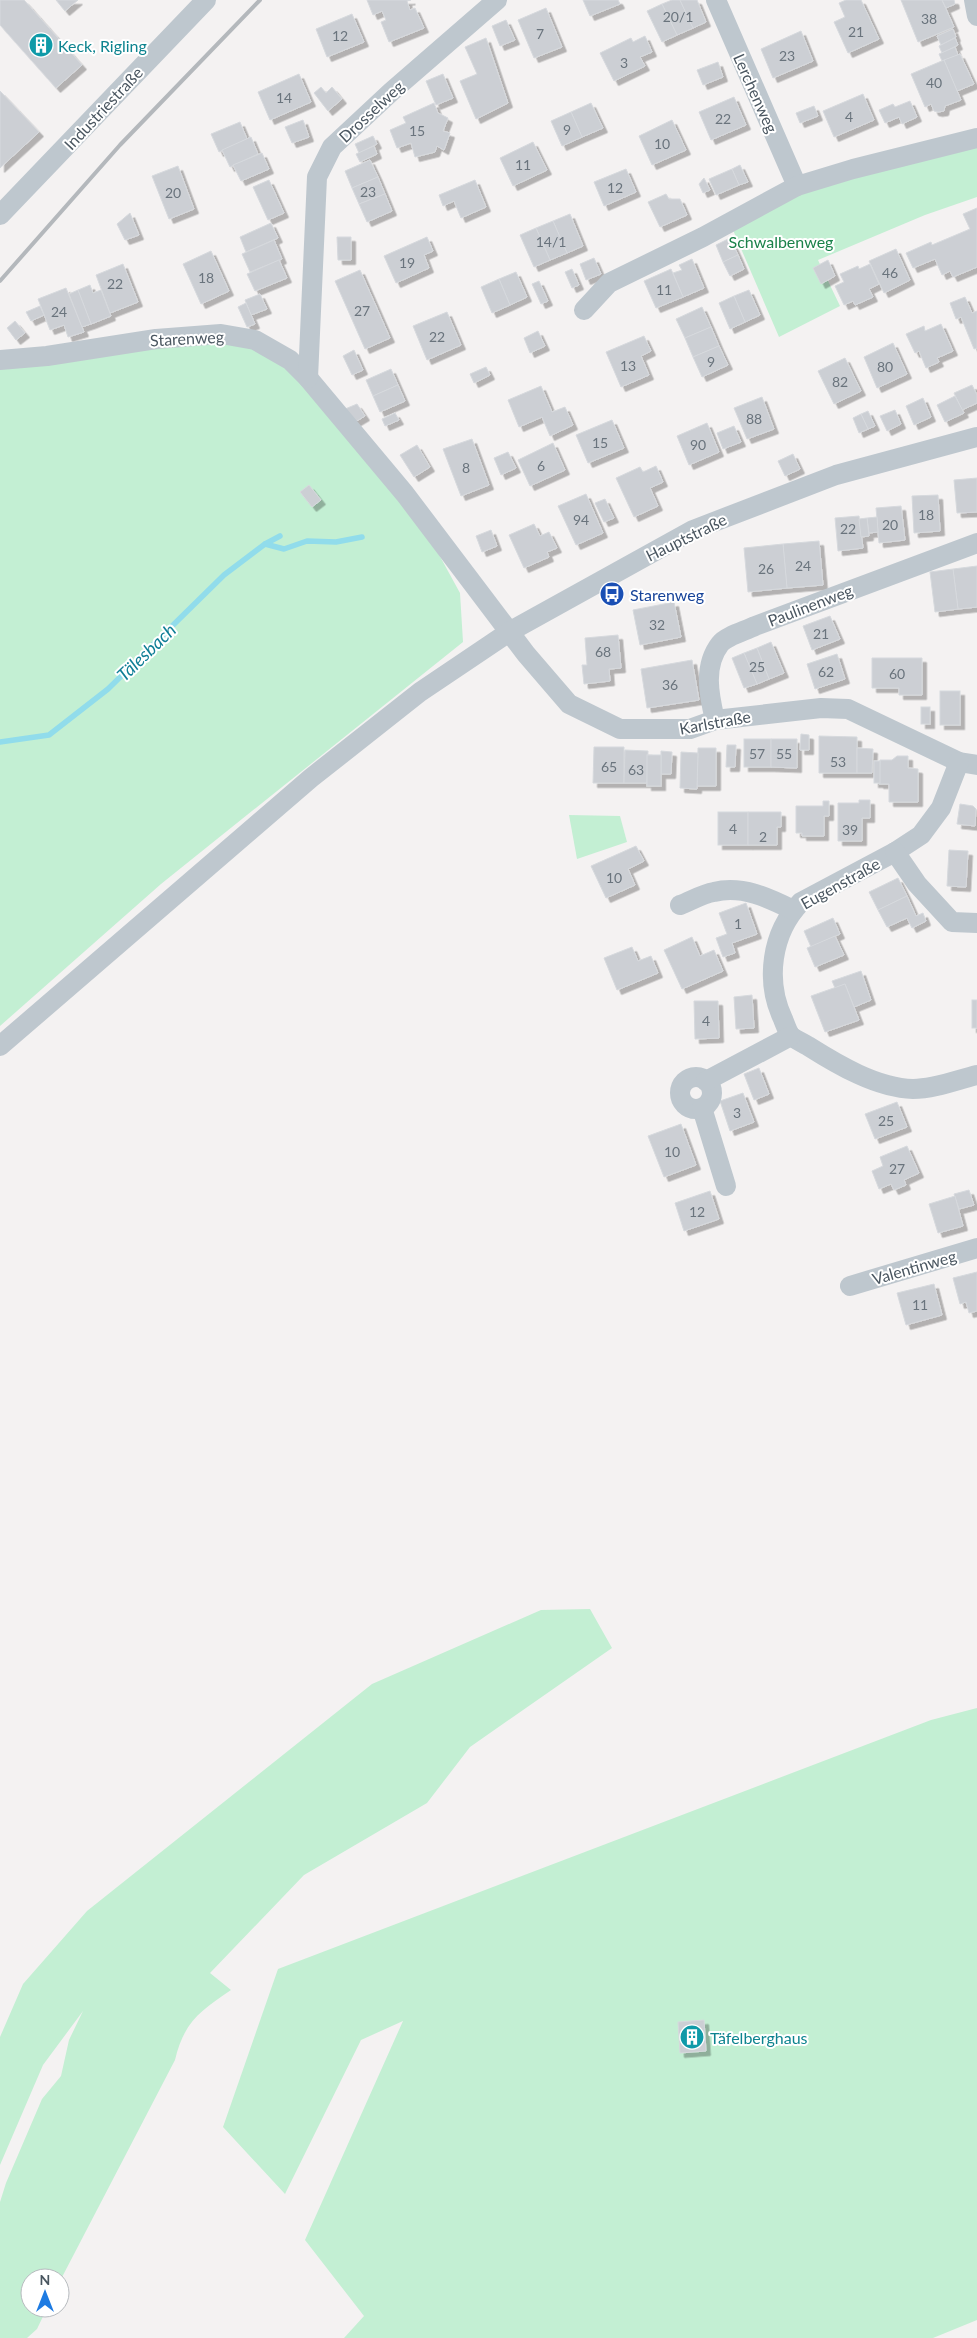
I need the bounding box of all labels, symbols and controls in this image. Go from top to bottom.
house number: 20/1 [663,8,693,25]
house number: 38 [921,10,937,27]
house number: 21 [848,23,864,40]
house number: 7 [536,25,544,42]
house number: 12 [332,27,348,44]
building icon: Keck, Rigling [28,32,54,58]
place label: Keck, Rigling [58,36,147,55]
house number: 23 [779,47,795,64]
street label: Lerchenweg [730,50,782,136]
house number: 3 [620,54,628,71]
street label: Industriestraße [60,63,146,153]
house number: 40 [926,74,942,91]
street label: Drosselweg [335,76,407,146]
house number: 14 [276,89,292,106]
house number: 4 [845,108,853,125]
house number: 22 [715,110,731,127]
house number: 9 [563,121,571,138]
house number: 15 [409,122,425,139]
house number: 10 [654,135,670,152]
house number: 11 [515,156,531,173]
house number: 12 [607,179,623,196]
house number: 23 [360,183,376,200]
house number: 20 [165,184,181,201]
park label: Schwalbenweg [729,232,833,251]
house number: 14/1 [536,233,566,250]
house number: 19 [399,254,415,271]
house number: 46 [882,264,898,281]
house number: 18 [198,269,214,286]
house number: 22 [107,275,123,292]
house number: 11 [656,281,672,298]
house number: 27 [354,302,370,319]
house number: 24 [51,303,67,320]
street label: Starenweg [150,327,224,349]
house number: 22 [429,328,445,345]
house number: 9 [707,353,715,370]
house number: 13 [620,357,636,374]
house number: 80 [877,358,893,375]
house number: 82 [832,373,848,390]
house number: 88 [746,410,762,427]
house number: 15 [592,434,608,451]
house number: 90 [690,436,706,453]
house number: 6 [537,457,545,474]
house number: 8 [462,459,470,476]
house number: 18 [918,506,934,523]
street label: Hauptstraße [643,509,729,565]
house number: 94 [573,511,589,528]
house number: 20 [882,516,898,533]
house number: 22 [840,520,856,537]
house number: 24 [795,557,811,574]
house number: 26 [758,560,774,577]
street label: Paulinenweg [765,580,855,630]
bus stop icon: Starenweg [599,581,625,607]
place label: Starenweg [630,585,704,604]
house number: 32 [649,616,665,633]
water label: Tälesbach [112,619,180,685]
house number: 21 [813,625,829,642]
house number: 68 [595,643,611,660]
house number: 25 [749,658,765,675]
house number: 62 [818,663,834,680]
house number: 60 [889,665,905,682]
house number: 36 [662,676,678,693]
street label: Karlstraße [678,706,752,738]
house number: 57 [749,745,765,762]
house number: 55 [776,745,792,762]
house number: 53 [830,753,846,770]
house number: 65 [601,758,617,775]
house number: 63 [628,761,644,778]
house number: 4 [729,820,737,837]
house number: 39 [842,821,858,838]
house number: 2 [759,828,767,845]
street label: Eugenstraße [797,853,883,913]
house number: 10 [606,869,622,886]
house number: 1 [734,915,742,932]
house number: 4 [702,1012,710,1029]
house number: 3 [733,1104,741,1121]
house number: 25 [878,1112,894,1129]
house number: 10 [664,1143,680,1160]
house number: 27 [889,1160,905,1177]
house number: 12 [689,1203,705,1220]
street label: Valentinweg [870,1246,958,1288]
house number: 11 [912,1296,928,1313]
building icon: Täfelberghaus [679,2024,705,2050]
place label: Täfelberghaus [710,2028,808,2047]
north arrow [20,2268,70,2318]
text: N [40,2271,50,2288]

